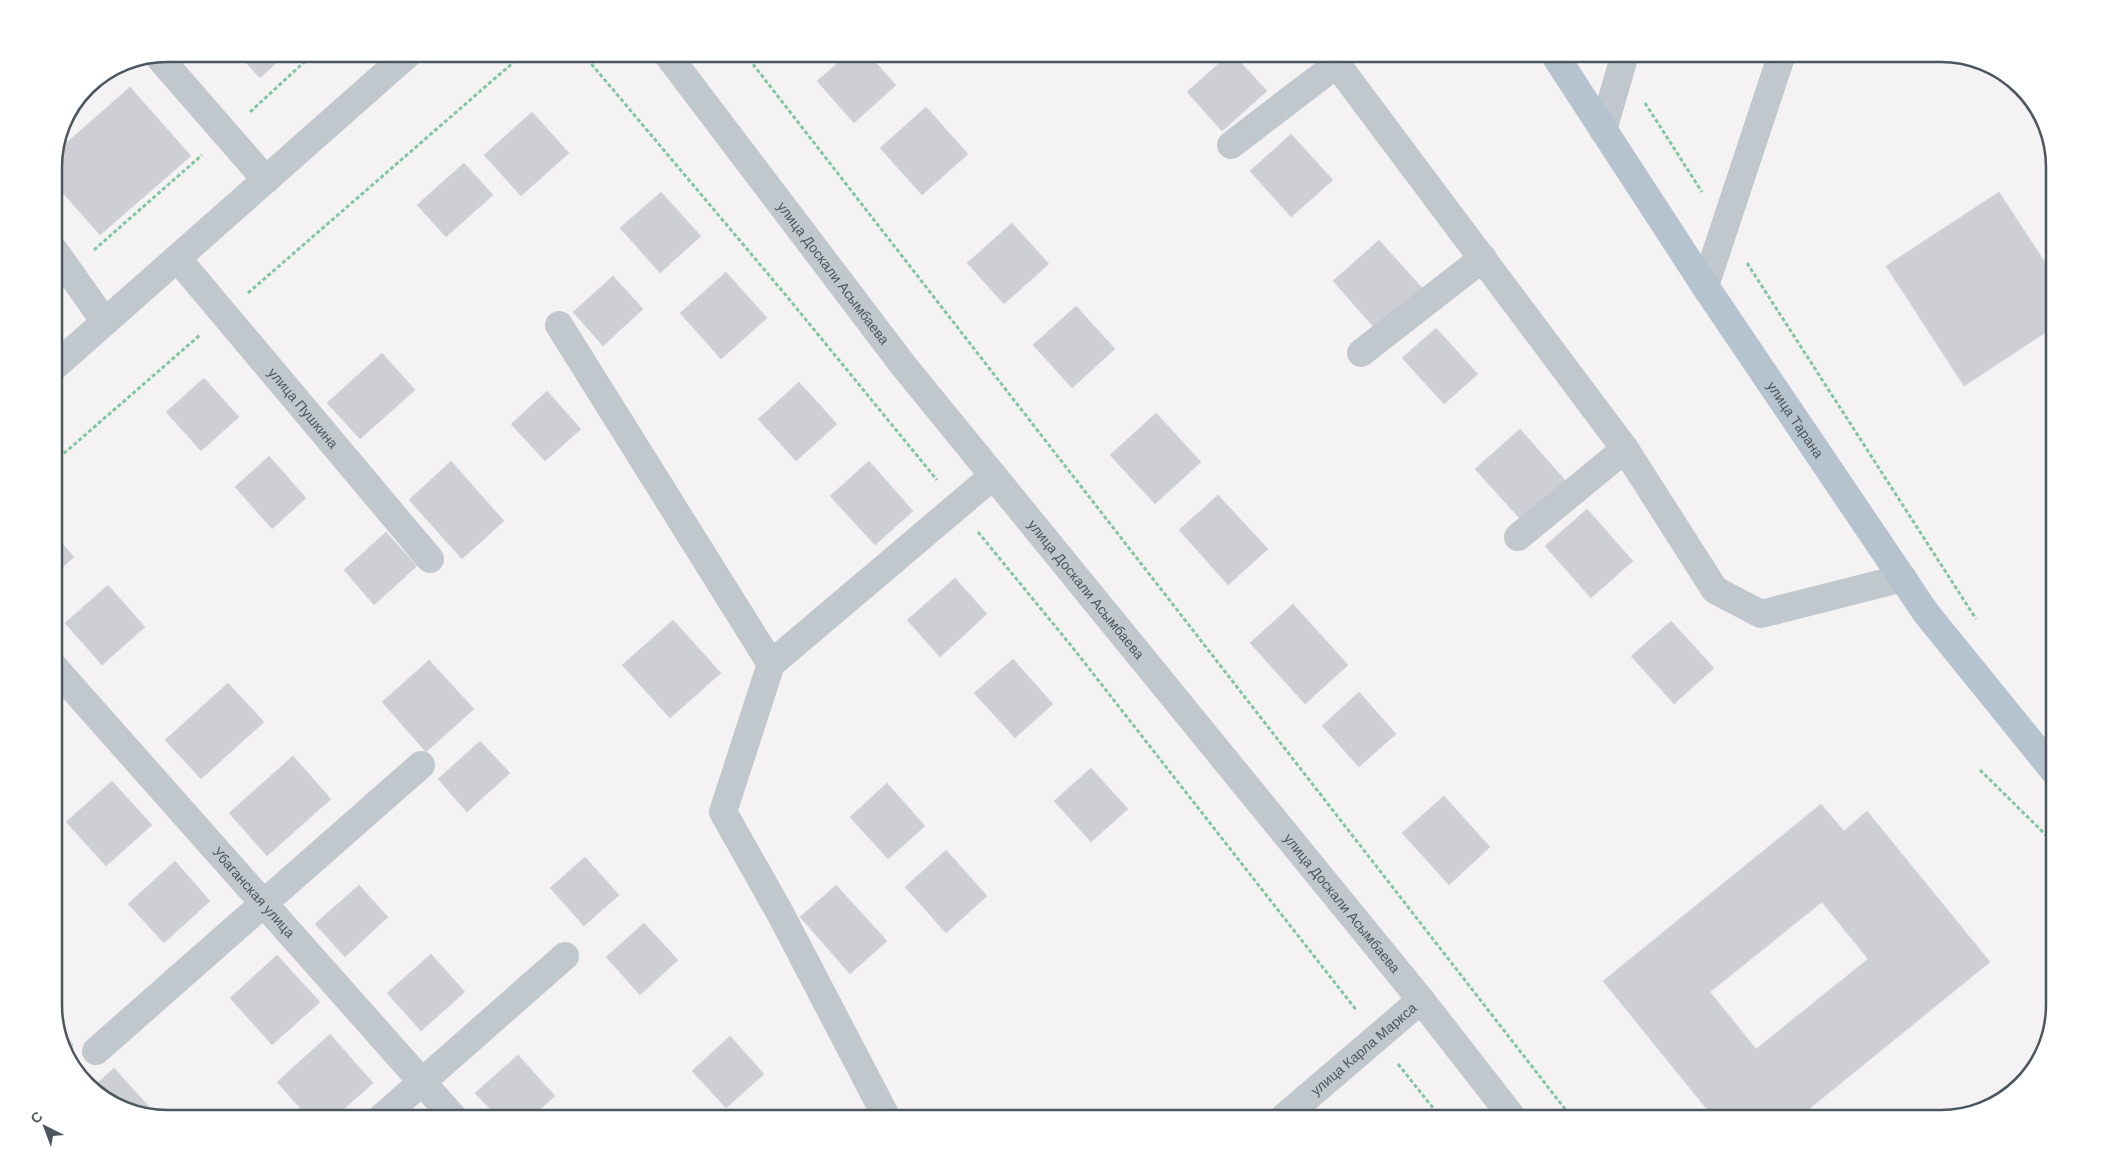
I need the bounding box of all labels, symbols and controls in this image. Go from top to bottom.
street label: улица Доскали Асымбаева [773,198,893,348]
street label: улица Пушкина [264,364,342,452]
street label: улица Тарана [1763,378,1828,462]
street label: улица Доскали Асымбаева [1024,516,1148,663]
street label: улица Доскали Асымбаева [1280,830,1404,977]
street label: Убаганская улица [209,843,299,942]
street label: улица Карла Маркса [1307,999,1420,1099]
north arrow [20,1102,70,1152]
text: С [27,1107,46,1127]

